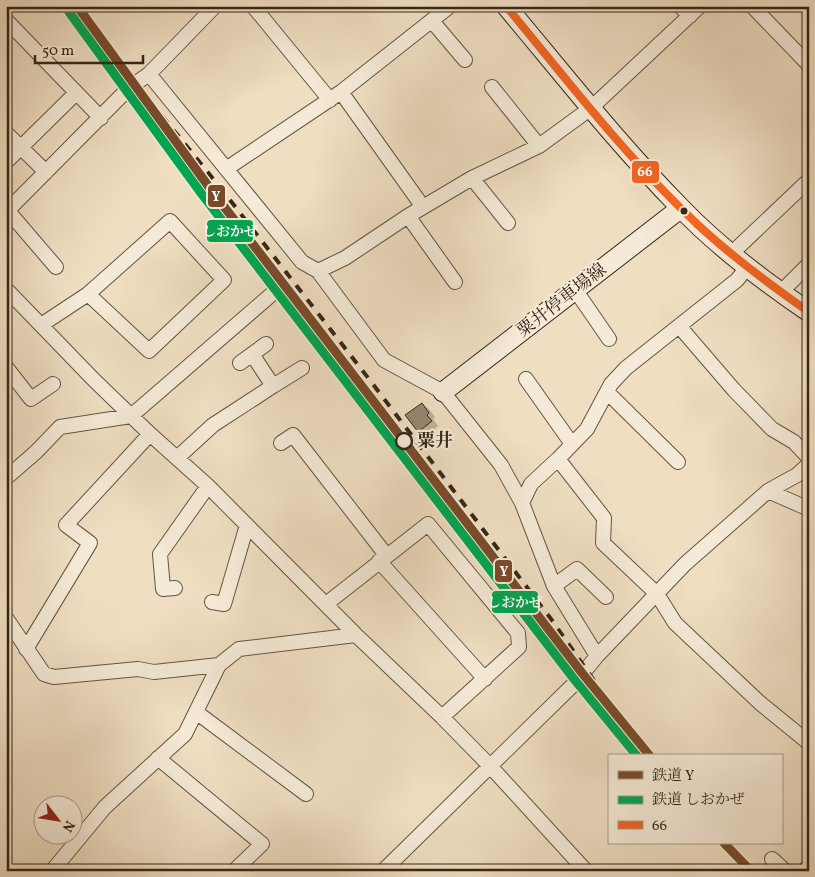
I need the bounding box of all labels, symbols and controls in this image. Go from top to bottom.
scale bar [35,32,142,64]
text: 50 m [42,41,74,62]
line badge: 66 [631,160,660,184]
text: 66 [637,163,653,182]
line badge: Y [207,184,226,208]
text: Y [212,188,221,207]
unlabelled marker [679,206,689,216]
line badge: しおかぜ [206,219,254,243]
text: しおかぜ [202,223,258,242]
street label: 粟井停車場線 [512,258,612,344]
place label: 粟井 [417,429,453,454]
marker: 粟井 [395,432,413,450]
line badge: Y [494,559,513,583]
text: Y [500,563,509,582]
line badge: しおかぜ [491,590,539,614]
text: しおかぜ [487,594,543,613]
legend [608,754,782,844]
text: 鉄道 Y [652,766,695,787]
text: 鉄道 しおかぜ [652,790,745,811]
north arrow [32,794,82,844]
text: 66 [652,816,667,837]
text: N [57,817,79,835]

